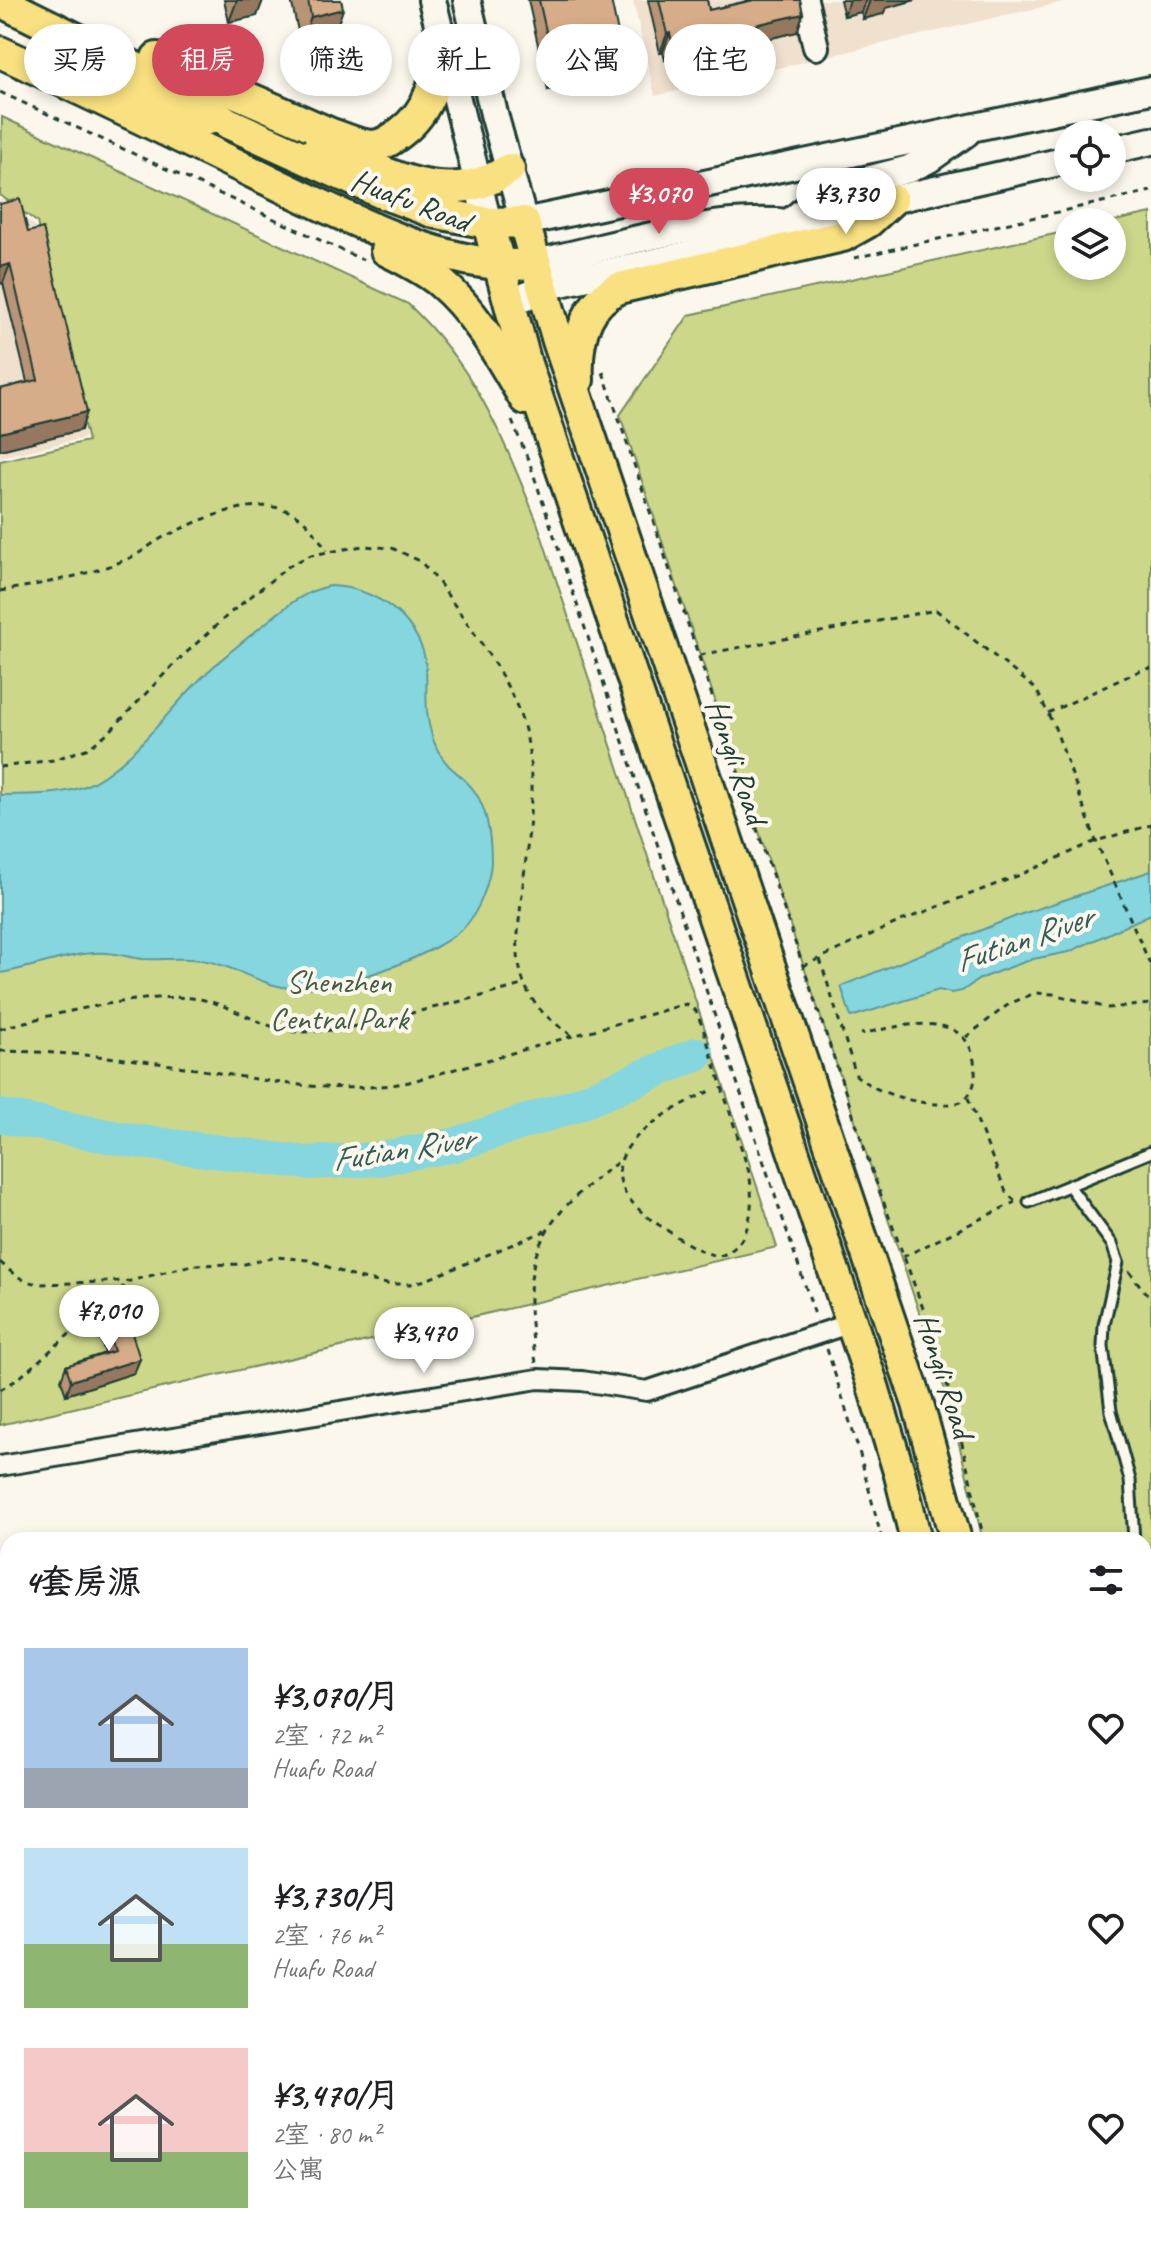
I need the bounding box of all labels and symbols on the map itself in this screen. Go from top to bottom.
street label: Huafu Road [345,159,481,244]
pin: ¥3,070 [594,168,724,236]
pin: ¥3,730 [781,168,911,236]
street label: Hongli Road [696,694,778,833]
water label: Futian River [949,893,1103,982]
park label: Shenzhen Central Park [270,961,410,1039]
water label: Futian River [329,1115,481,1181]
pin: ¥7,010 [44,1285,174,1353]
pin: ¥3,470 [359,1307,489,1375]
street label: Hongli Road [905,1308,985,1447]

